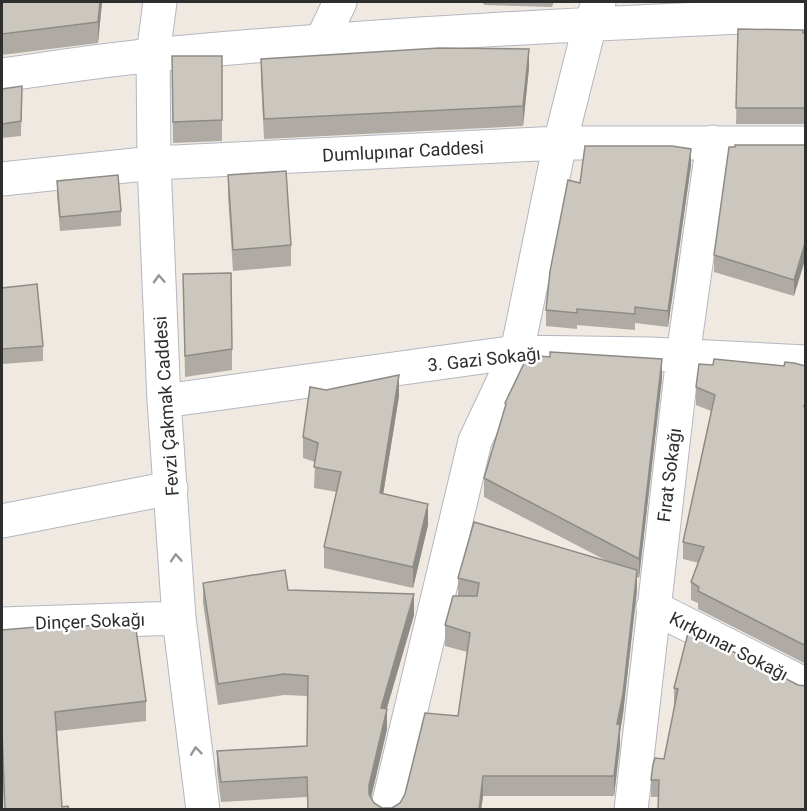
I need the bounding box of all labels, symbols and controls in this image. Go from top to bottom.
street label: Dumlupınar Caddesi [322,136,484,166]
one-way arrow [152,275,165,284]
street label: Fevzi Çakmak Caddesi [149,315,183,497]
street label: 3. Gazi Sokağı [426,343,542,375]
street label: Fırat Sokağı [653,427,685,523]
one-way arrow [169,553,182,562]
street label: Kırkpınar Sokağı [666,607,792,685]
street label: Dinçer Sokağı [35,609,145,633]
one-way arrow [190,747,203,756]

